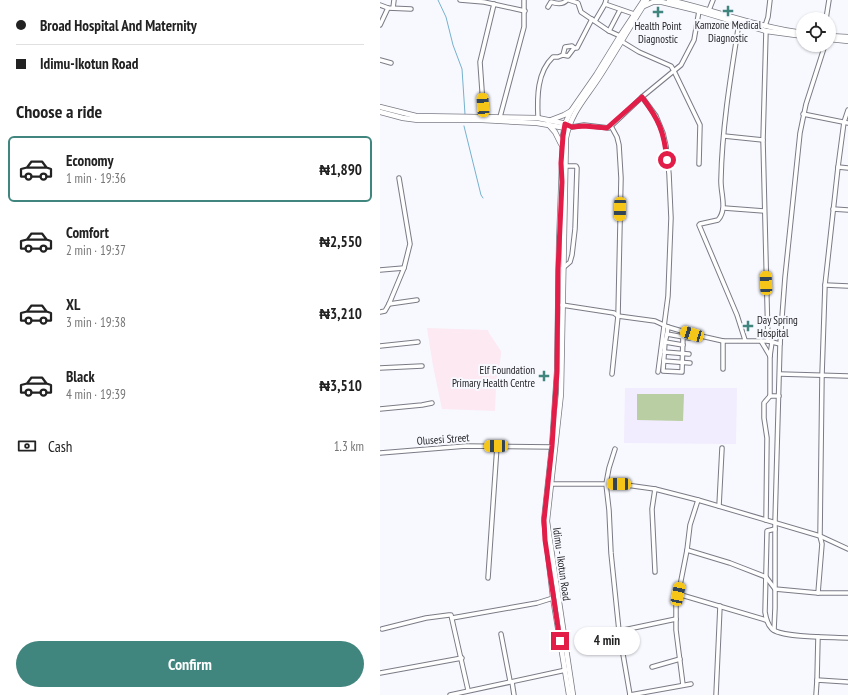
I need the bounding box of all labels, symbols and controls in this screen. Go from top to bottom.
marker: Kamzone Medical Diagnostic [722,5,734,17]
marker: Health Point Diagnostic [652,6,664,18]
map controls [796,12,836,52]
button: locate [796,12,836,52]
text: Broad Hospital And Maternity [40,16,197,35]
place label: Kamzone Medical Diagnostic [695,18,762,45]
place label: Health Point Diagnostic [634,19,682,46]
text: Idimu-Ikotun Road [40,54,138,73]
car [476,93,490,117]
text: Choose a ride [16,100,102,123]
icon: car [18,151,54,187]
text: Economy [66,151,114,170]
route start [658,151,676,169]
text: ₦1,890 [319,160,362,179]
text: 1 min · 19:36 [66,170,126,187]
car [614,197,626,221]
icon: car [18,223,54,259]
text: Comfort [66,223,109,242]
text: ₦2,550 [319,232,362,251]
text: 2 min · 19:37 [66,242,126,259]
car [760,271,772,295]
icon: car [18,295,54,331]
text: XL [66,295,80,314]
text: ₦3,210 [319,304,362,323]
place label: Day Spring Hospital [757,313,798,340]
text: 3 min · 19:38 [66,314,126,331]
marker: Day Spring Hospital [742,320,754,332]
car [679,325,705,343]
place label: Elf Foundation Primary Health Centre [452,363,535,390]
icon: car [18,367,54,403]
text: Black [66,367,95,386]
marker: Elf Foundation Primary Health Centre [538,370,550,382]
text: ₦3,510 [319,376,362,395]
text: 4 min · 19:39 [66,386,126,403]
street label: Olusesi Street [416,430,470,448]
icon: cash [16,435,38,457]
text: Cash [48,437,72,456]
text: 1.3 km [334,438,364,455]
car [484,440,508,452]
car [607,478,631,490]
street label: Idimu - Ikotun Road [550,526,574,602]
car [670,581,686,607]
callout: 4 min [574,627,640,655]
route end [551,632,569,650]
text: 4 min [594,632,620,649]
button: Confirm [16,641,364,687]

